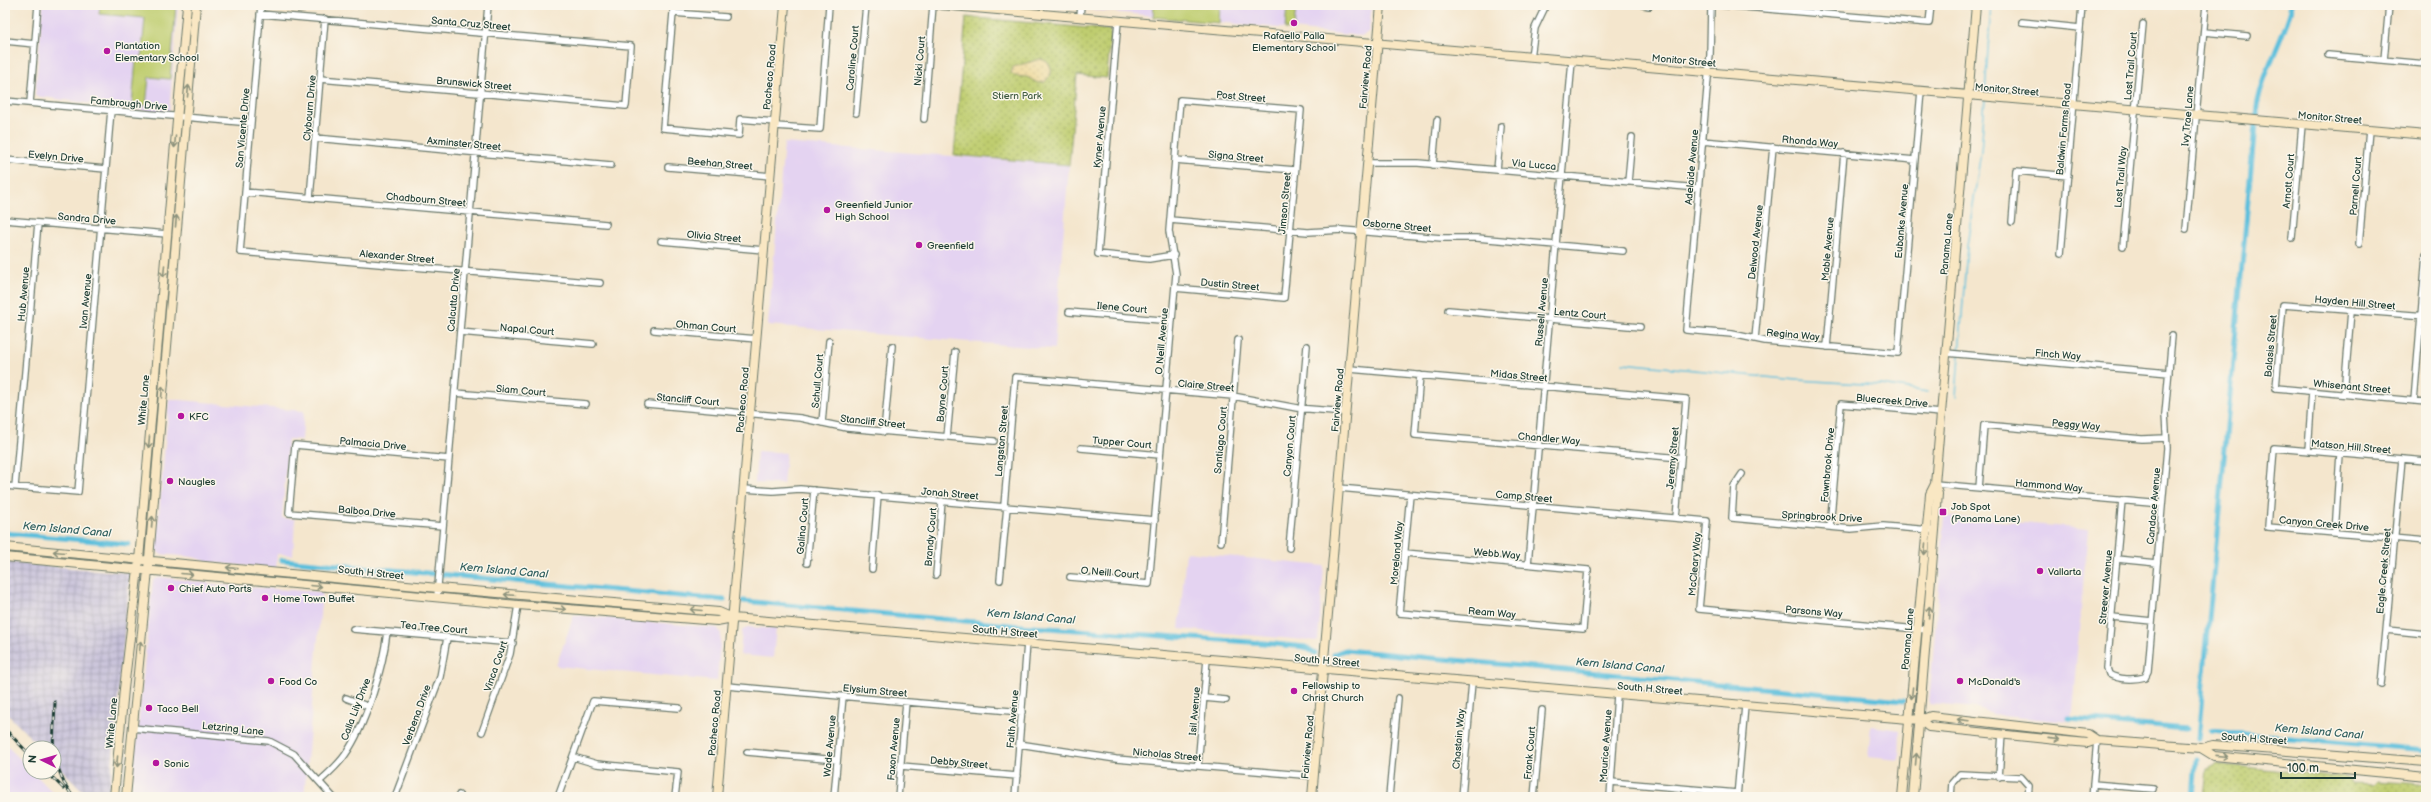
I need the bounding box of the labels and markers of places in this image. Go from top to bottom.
marker: Rafaello Palla Elementary School [1289,18,1299,28]
place label: Rafaello Palla Elementary School [1252,30,1336,54]
place label: Plantation Elementary School [115,40,199,64]
marker: Plantation Elementary School [102,46,112,56]
place label: Greenfield Junior High School [835,199,913,223]
marker: Greenfield Junior High School [822,205,832,215]
marker: Greenfield [914,240,924,250]
place label: Greenfield [927,240,974,252]
marker: KFC [176,411,186,421]
place label: KFC [189,411,209,423]
marker: Naugles [165,476,175,486]
place label: Naugles [178,476,216,488]
place label: Job Spot (Panama Lane) [1951,501,2021,525]
marker: Job Spot (Panama Lane) [1938,507,1948,517]
marker: Vallarta [2035,566,2045,576]
place label: Vallarta [2048,566,2082,578]
marker: Chief Auto Parts [166,583,176,593]
place label: Chief Auto Parts [179,583,252,595]
marker: Home Town Buffet [260,593,270,603]
place label: Home Town Buffet [273,593,355,605]
marker: Food Co [266,676,276,686]
place label: Food Co [279,676,318,688]
marker: McDonald's [1955,676,1965,686]
place label: McDonald's [1968,676,2021,688]
place label: Fellowship to Christ Church [1302,680,1364,704]
marker: Fellowship to Christ Church [1289,686,1299,696]
marker: Taco Bell [144,703,154,713]
place label: Taco Bell [157,703,199,715]
marker: Sonic [151,758,161,768]
place label: Sonic [164,758,189,770]

